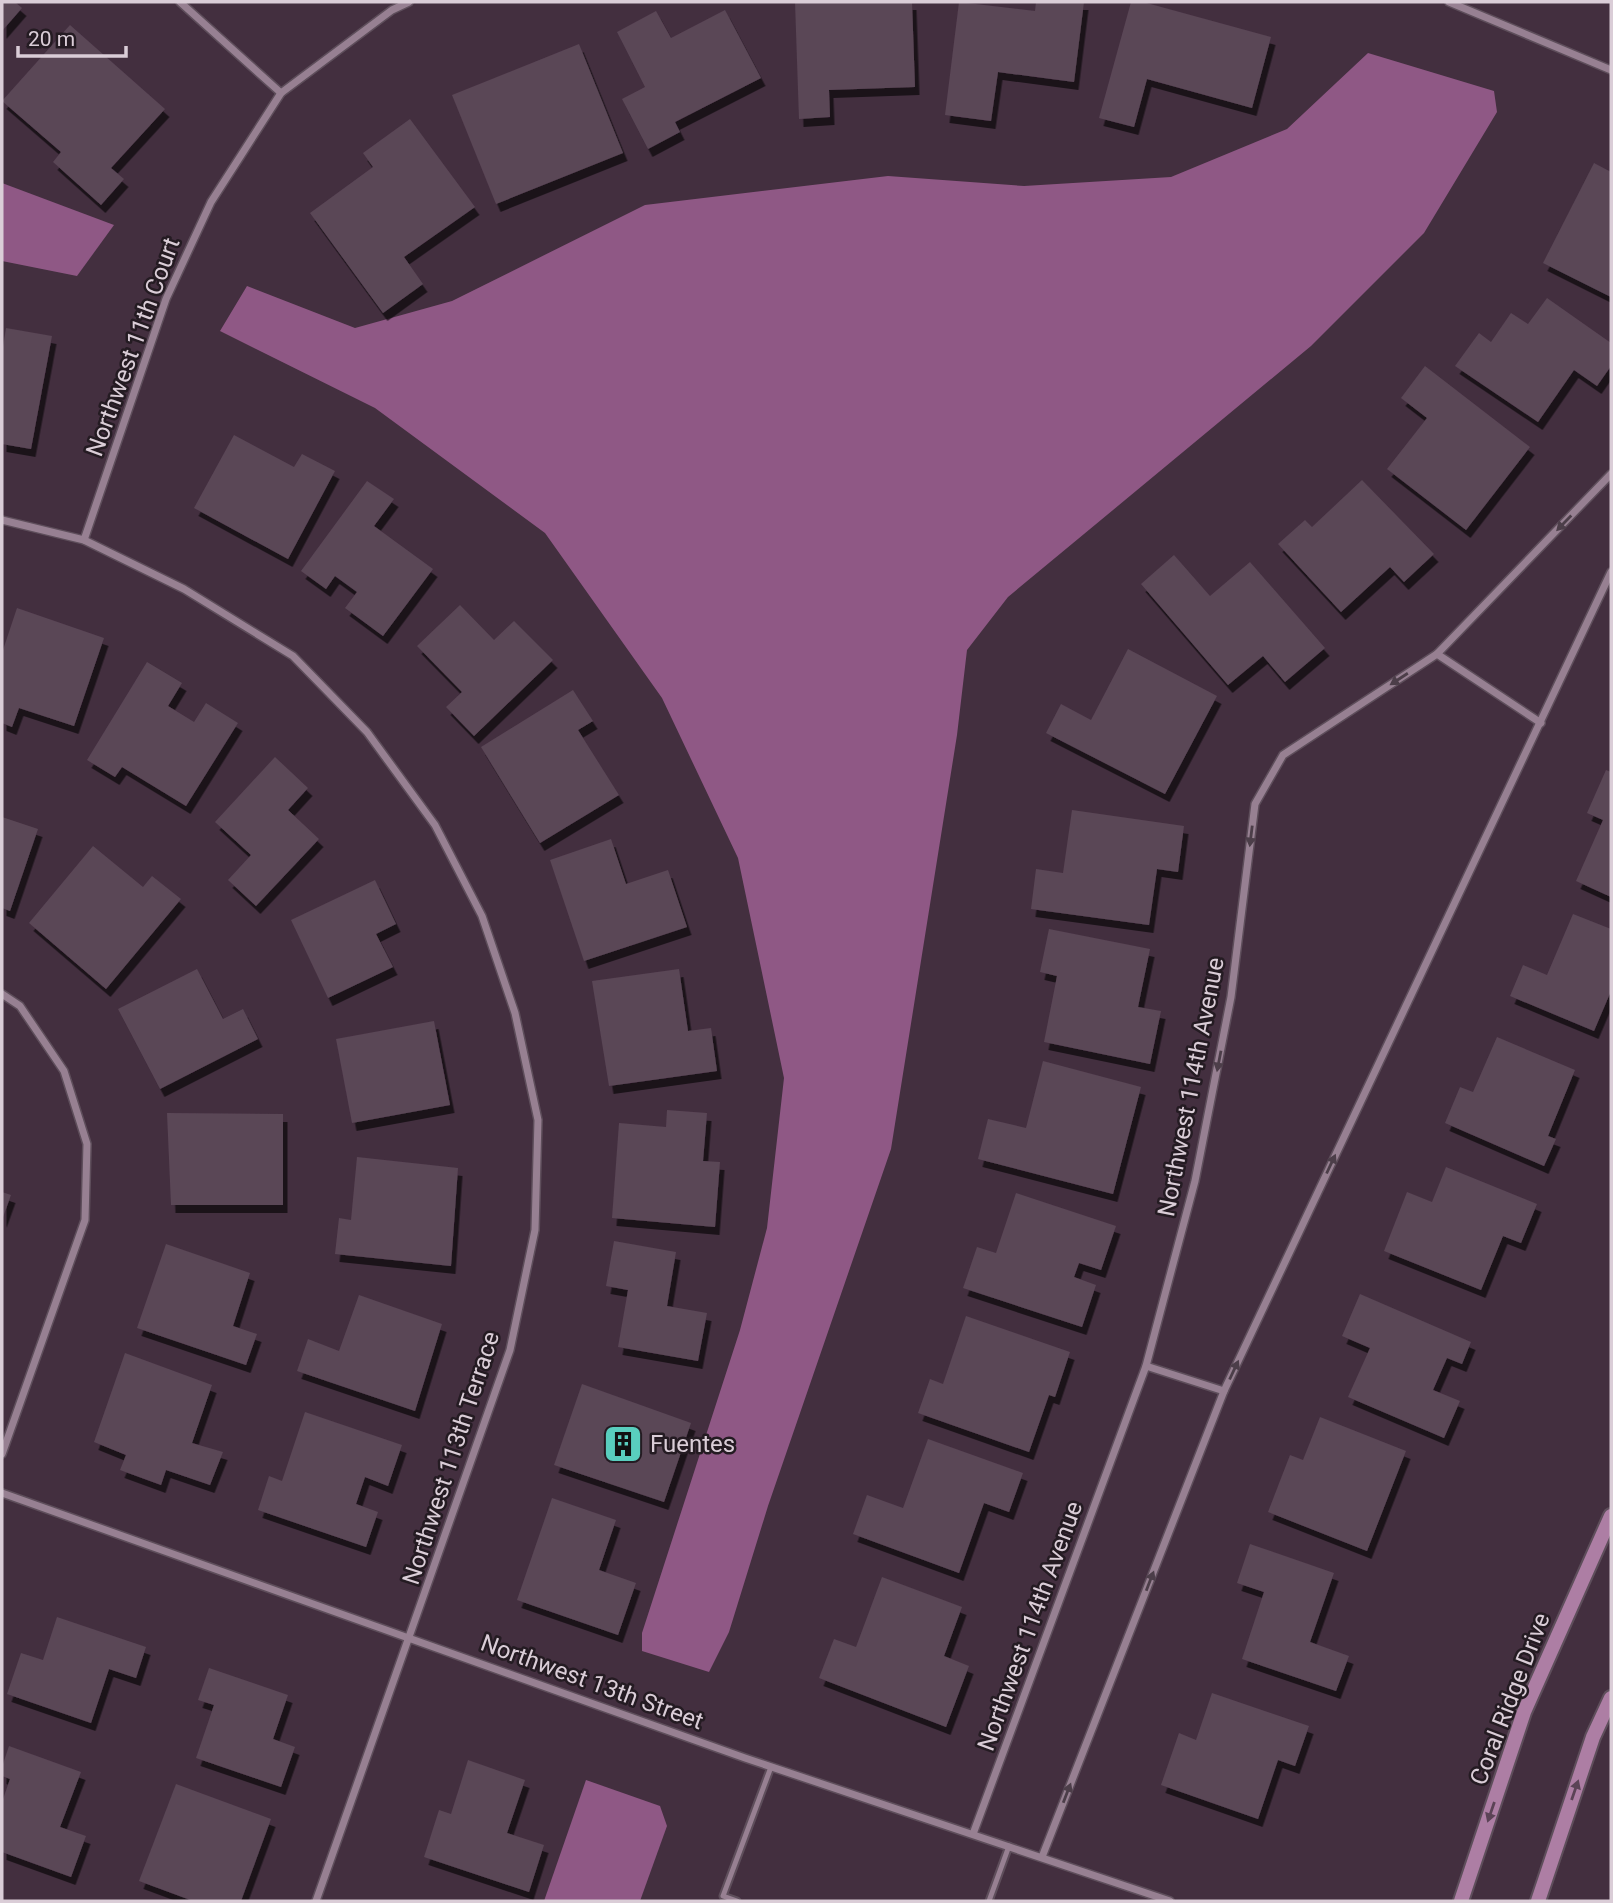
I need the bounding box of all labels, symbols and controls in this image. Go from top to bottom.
scale bar [18,14,126,58]
text: 20 m [28,27,75,51]
street label: Northwest 11th Court [80,234,186,460]
one-way arrow [1556,514,1572,531]
one-way arrow [1390,672,1408,686]
one-way arrow [1246,825,1257,847]
street label: Northwest 114th Avenue [1152,955,1230,1219]
one-way arrow [1213,1050,1224,1072]
one-way arrow [1326,1154,1337,1175]
street label: Northwest 113th Terrace [397,1328,505,1588]
one-way arrow [1228,1360,1240,1380]
building icon: Fuentes [602,1423,644,1465]
place label: Fuentes [650,1430,735,1458]
street label: Northwest 114th Avenue [972,1497,1088,1755]
one-way arrow [1144,1571,1155,1592]
street label: Coral Ridge Drive [1464,1609,1556,1789]
street label: Northwest 13th Street [477,1629,707,1735]
one-way arrow [1570,1779,1581,1800]
one-way arrow [1062,1783,1073,1804]
one-way arrow [1485,1802,1496,1823]

